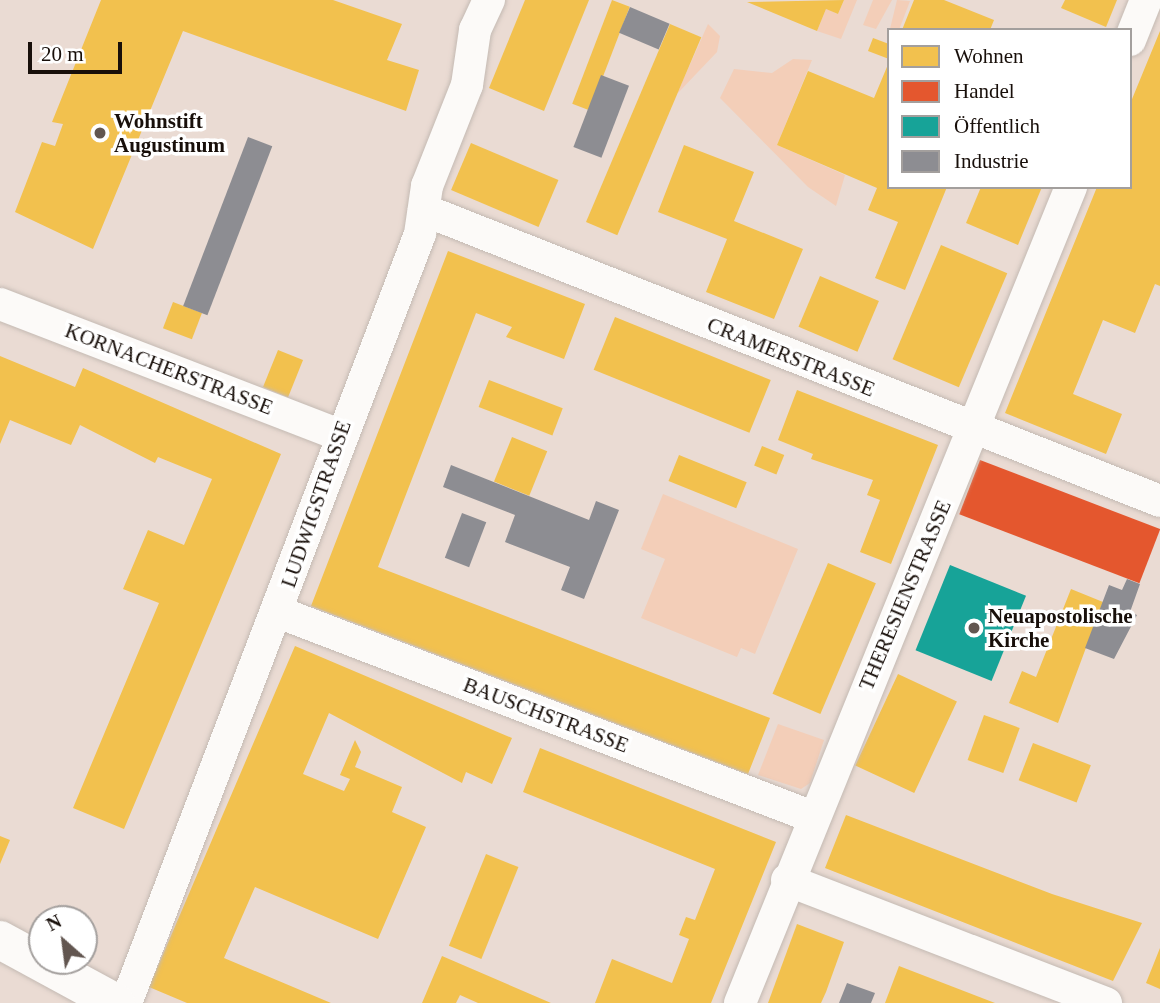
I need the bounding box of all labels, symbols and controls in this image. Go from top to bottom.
scale bar [32,28,126,72]
legend [887,28,1132,189]
text: 20 m [41,42,84,66]
text: Wohnen [954,44,1023,68]
text: Handel [954,79,1015,103]
place label: Wohnstift Augustinum [114,108,225,158]
text: Öffentlich [954,114,1040,138]
marker: Wohnstift Augustinum [92,125,108,141]
text: Industrie [954,149,1029,173]
street label: CRAMERSTRASSE [704,312,878,402]
street label: KORNACHERSTRASSE [62,318,276,420]
street label: LUDWIGSTRASSE [276,417,356,591]
street label: THERESIENSTRASSE [854,496,956,694]
place label: Neuapostolische Kirche [988,603,1133,653]
marker: Neuapostolische Kirche [966,620,982,636]
street label: BAUSCHSTRASSE [460,672,632,758]
north arrow [28,905,98,975]
text: N [43,910,65,935]

